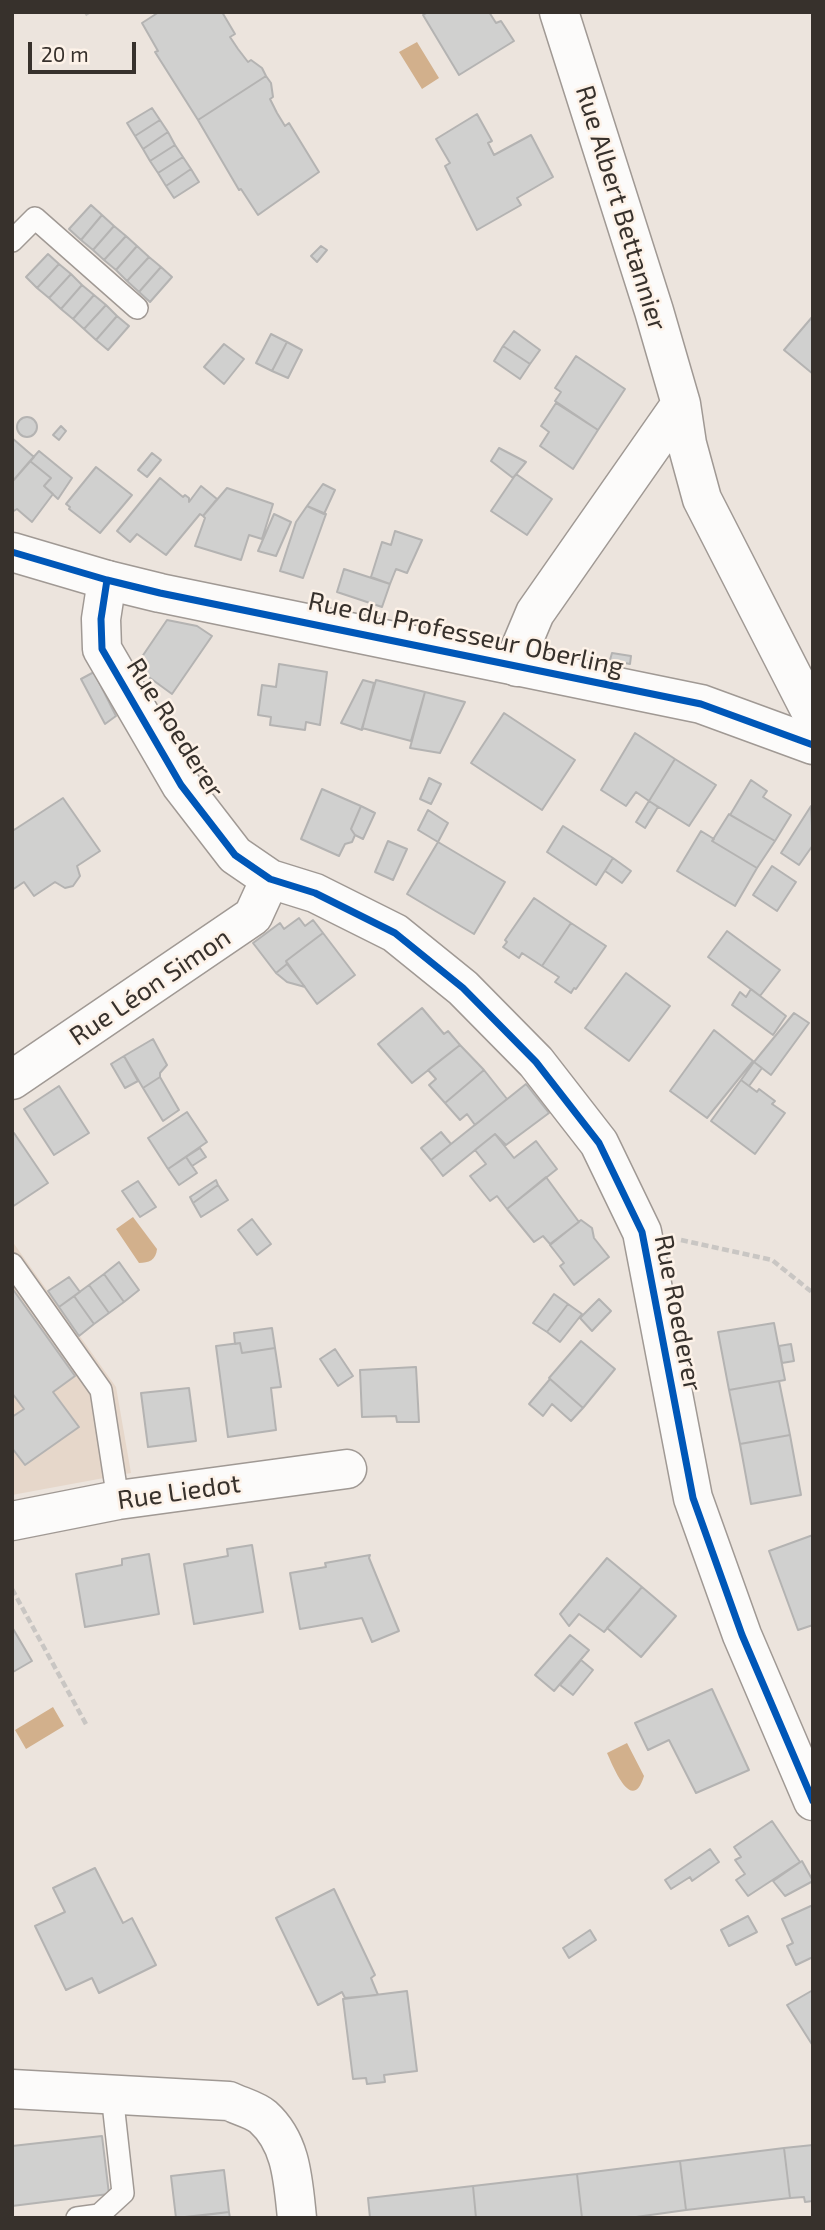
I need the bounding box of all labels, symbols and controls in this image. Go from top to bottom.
scale bar [32,28,140,72]
text: 20 m [41,41,89,66]
street label: Rue Albert Bettannier [569,82,673,334]
street label: Rue du Professeur Oberling [305,585,627,683]
street label: Rue Roederer [120,652,230,804]
street label: Rue Léon Simon [64,922,236,1052]
street label: Rue Roederer [648,1232,708,1394]
street label: Rue Liedot [115,1468,243,1516]

